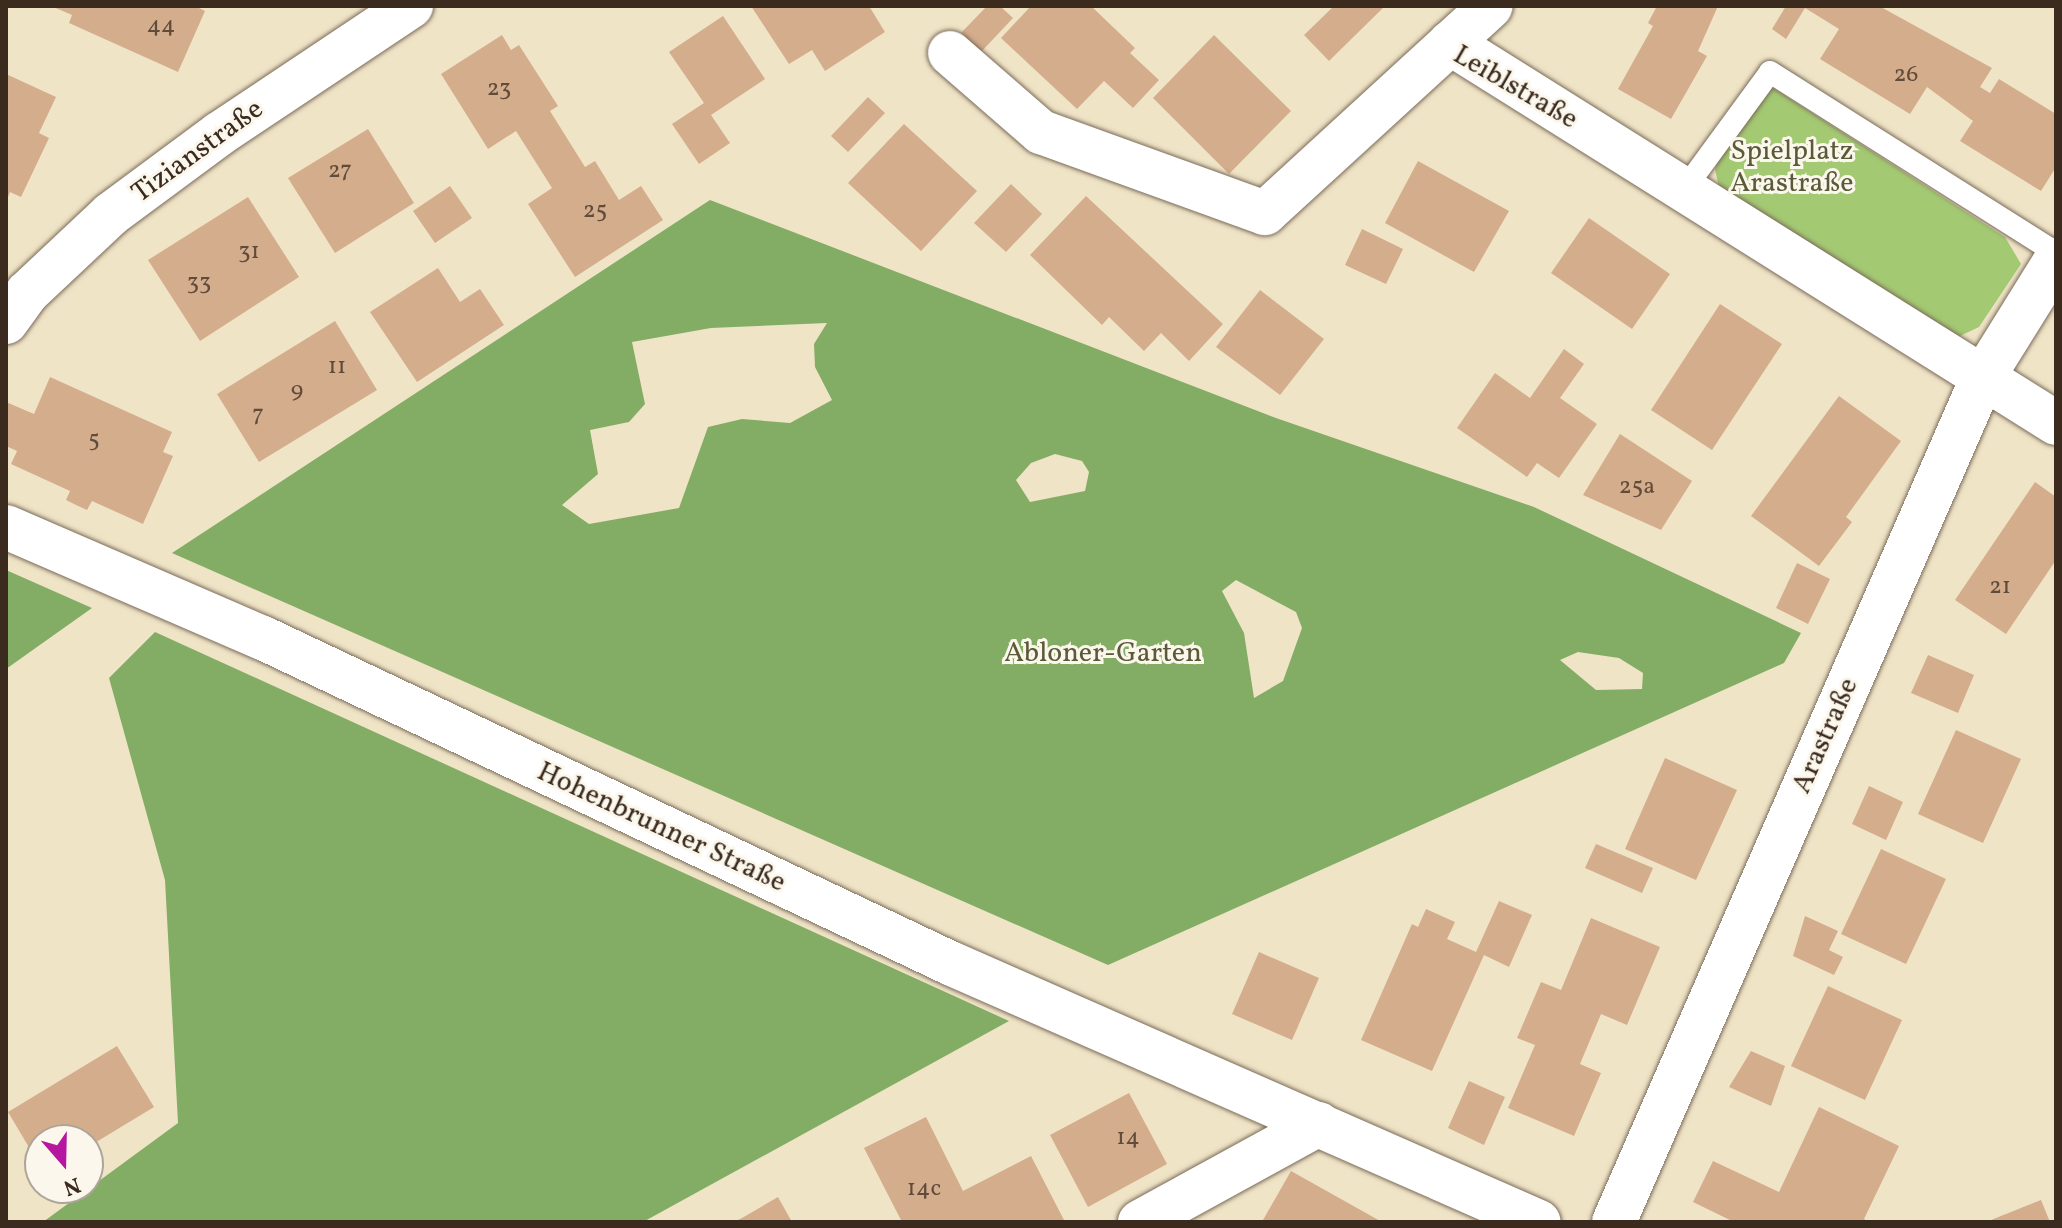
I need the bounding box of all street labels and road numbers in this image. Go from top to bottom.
street label: Leiblstraße [1447,39,1583,137]
street label: Tizianstraße [126,93,270,211]
street label: Arastraße [1786,673,1866,799]
street label: Hohenbrunner Straße [531,756,791,900]

